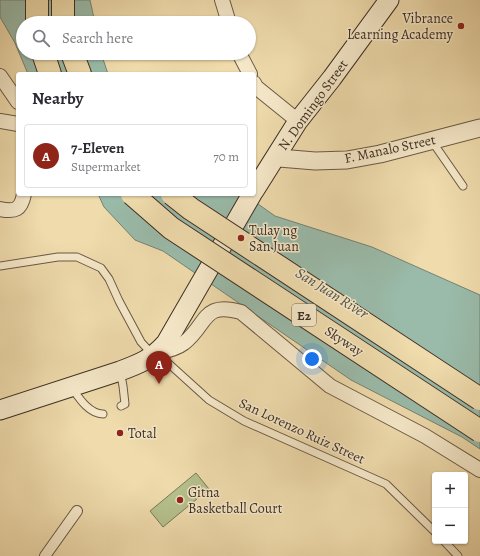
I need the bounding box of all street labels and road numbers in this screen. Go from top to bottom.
street label: N. Domingo Street [274,56,353,154]
street label: F. Manalo Street [343,130,438,168]
road number: E2 [292,304,316,326]
street label: Skyway [321,321,368,361]
street label: San Lorenzo Ruiz Street [236,393,368,469]

